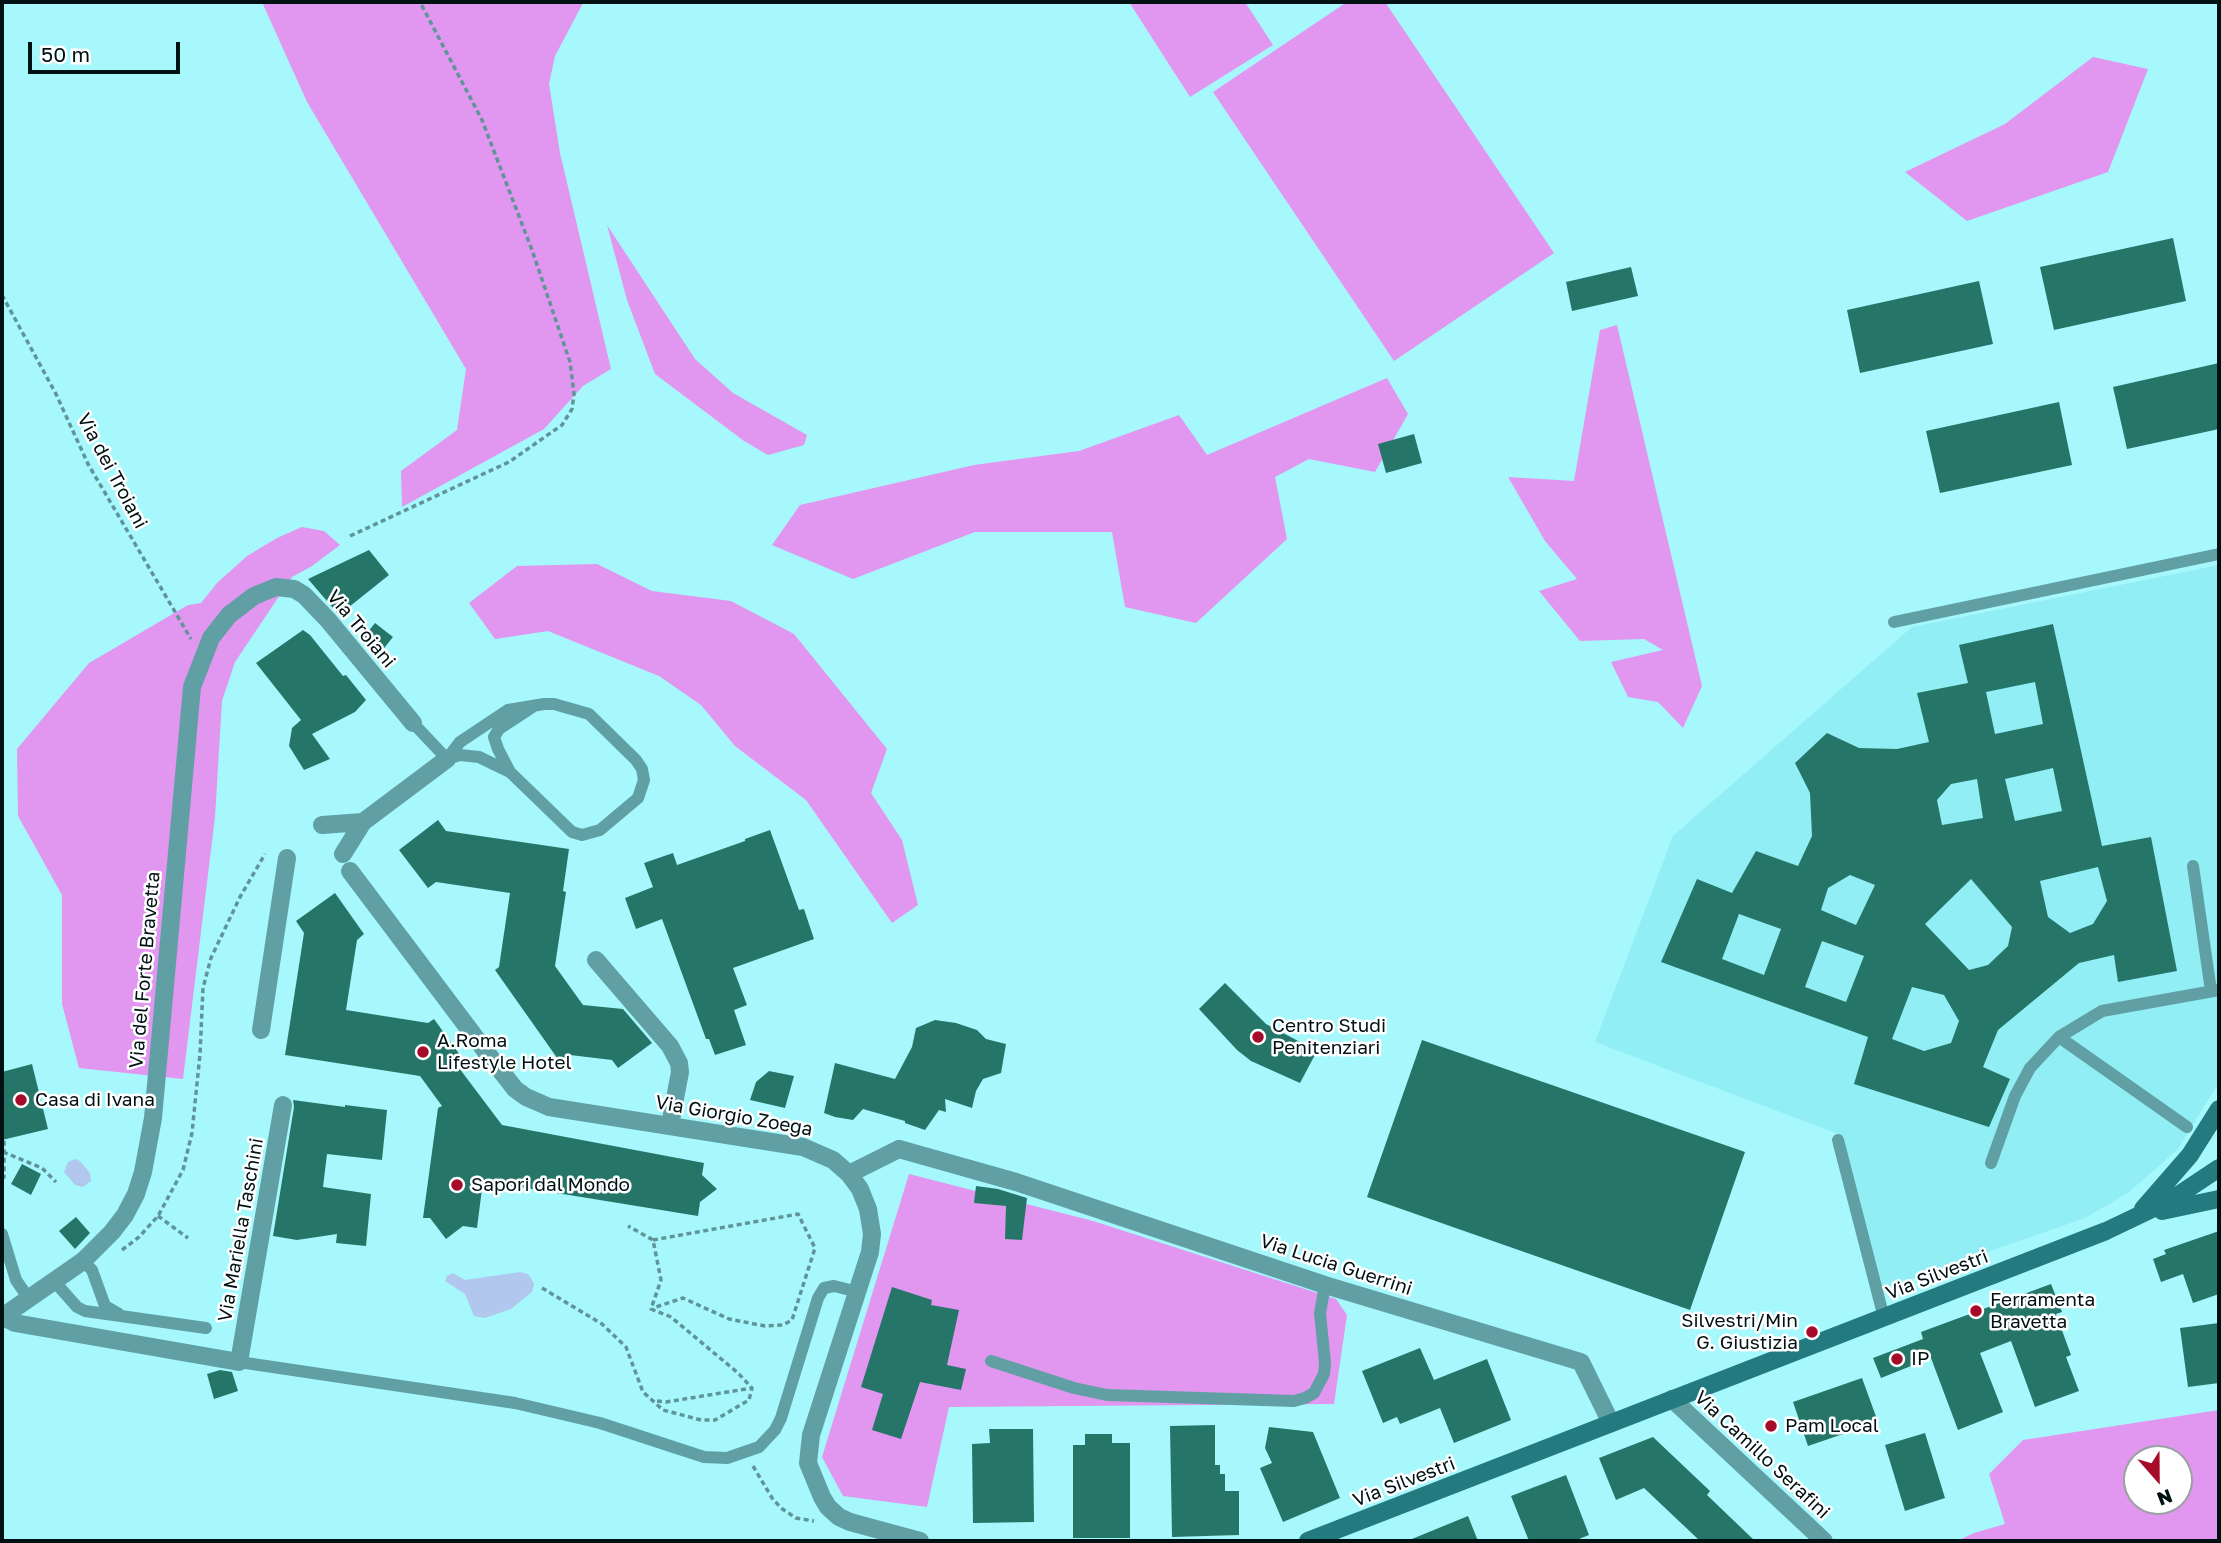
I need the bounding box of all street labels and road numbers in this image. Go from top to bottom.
street label: Via dei Troiani [72,410,152,532]
street label: Via Troiani [322,585,400,673]
street label: Via del Forte Bravetta [125,870,165,1070]
street label: Via Giorgio Zoega [654,1091,814,1141]
street label: Via Mariella Taschini [214,1136,268,1324]
street label: Via Lucia Guerrini [1257,1230,1415,1300]
street label: Via Silvestri [1883,1245,1991,1305]
street label: Via Camillo Serafini [1690,1386,1834,1524]
street label: Via Silvestri [1350,1452,1458,1512]

